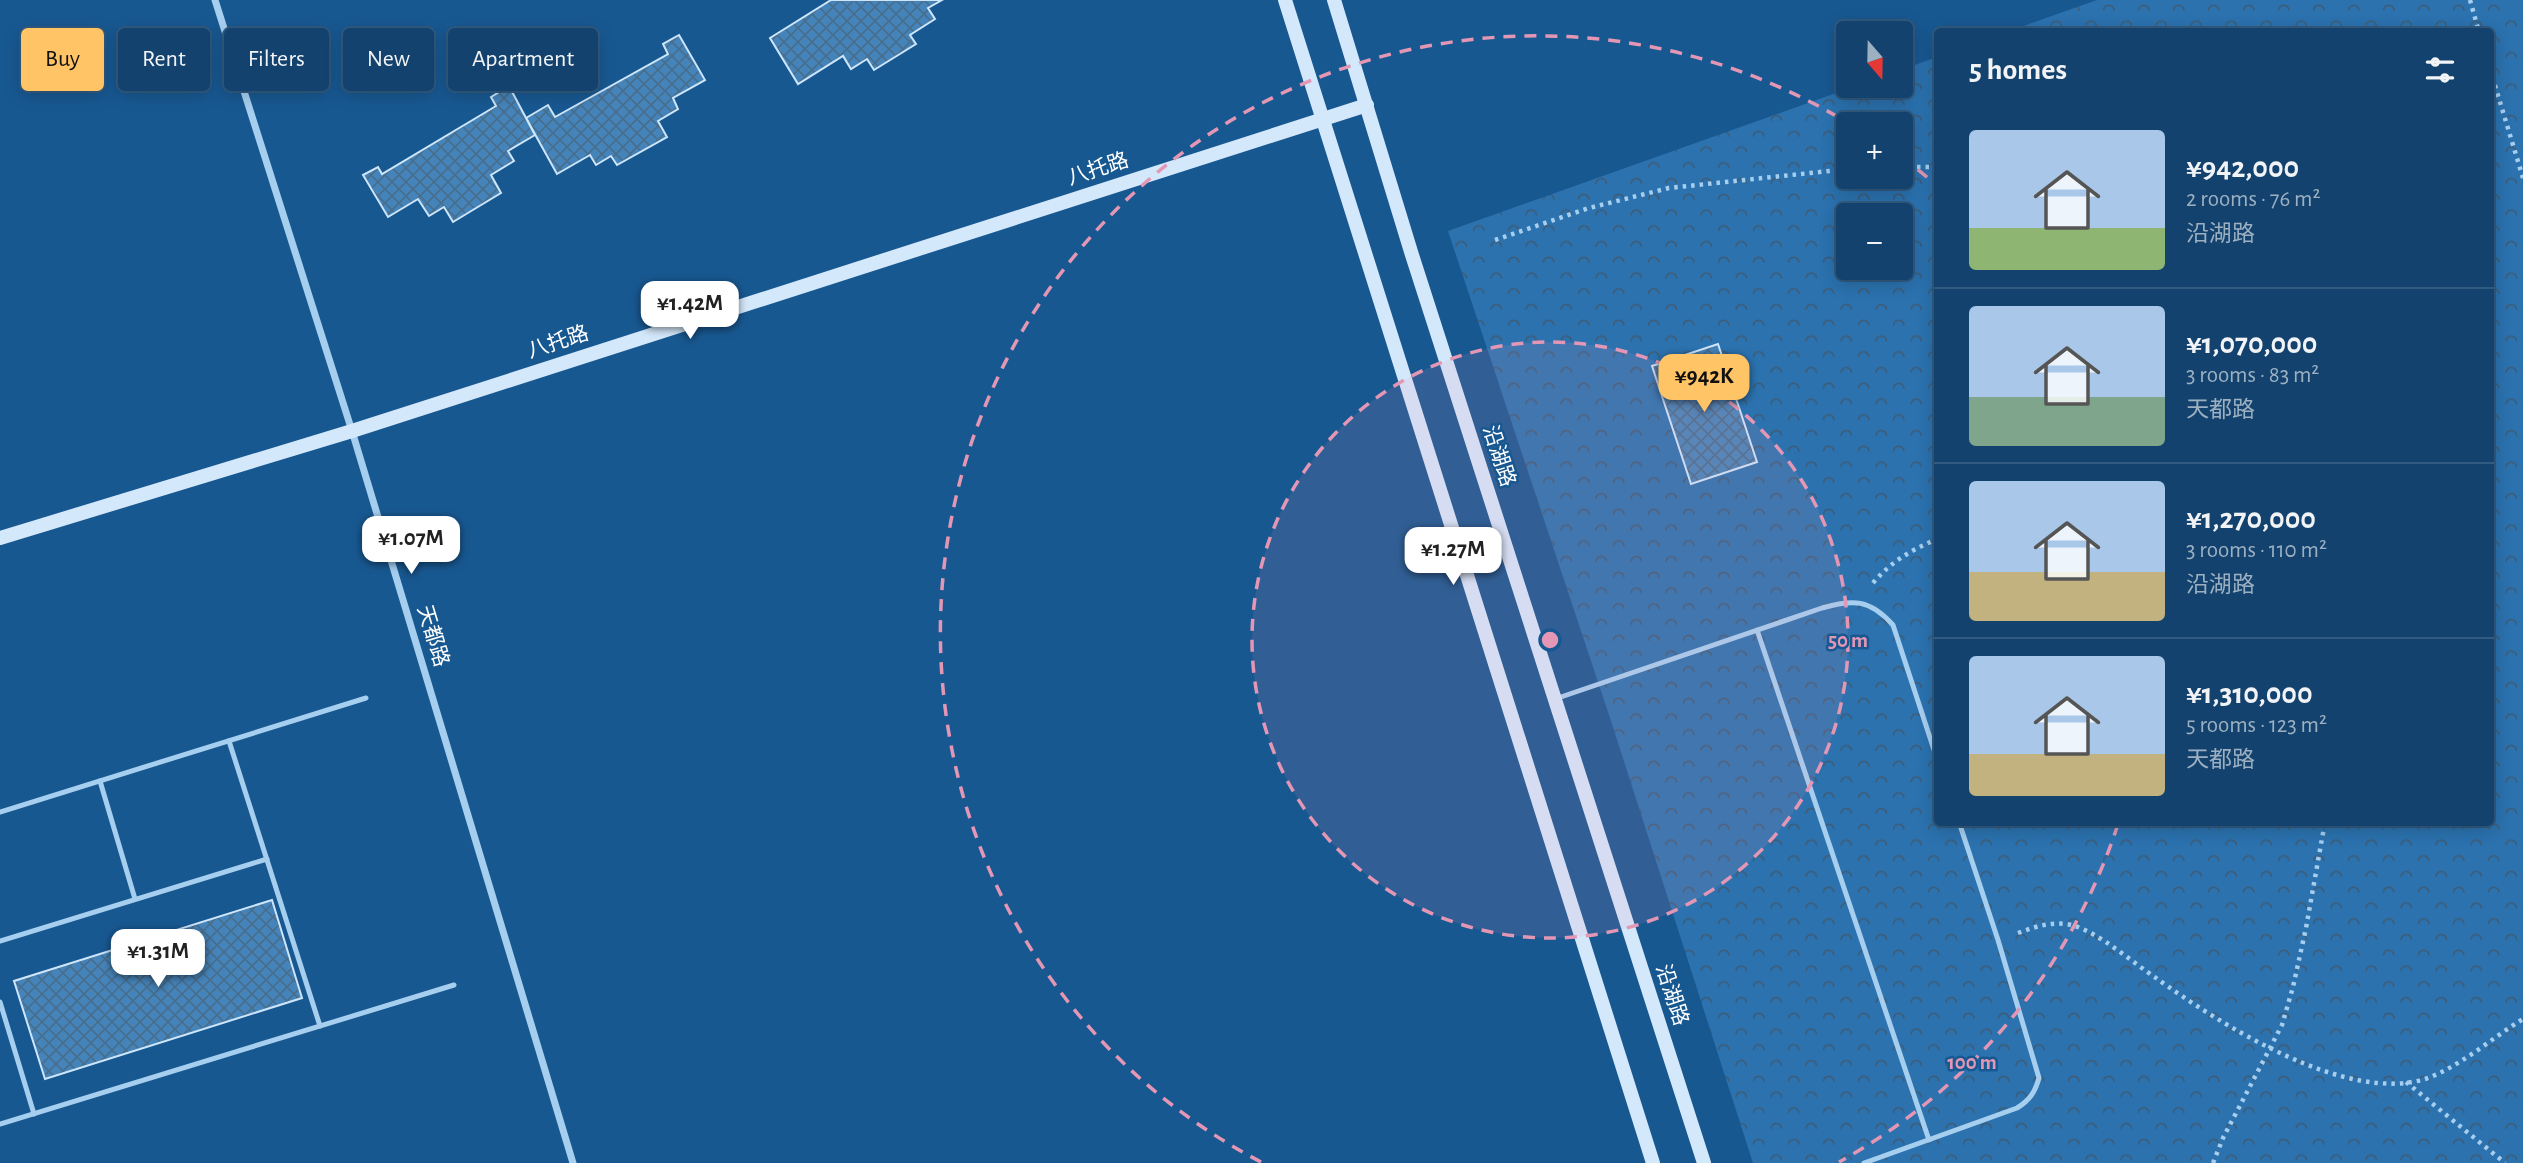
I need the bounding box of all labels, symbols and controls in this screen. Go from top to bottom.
north arrow [1836,21,1913,98]
map controls [1836,21,1913,280]
chip: Buy [21,28,104,91]
chip: Rent [118,28,210,91]
chip: Filters [224,28,329,91]
chip: New [343,28,434,91]
chip: Apartment [448,28,598,91]
icon: filters [2421,51,2459,89]
text: 5 homes [1969,55,2067,85]
button: + [1836,112,1913,189]
street label: 八托路 [1064,148,1131,189]
text: ¥942,000 [2186,153,2299,183]
icon: home [2025,158,2109,242]
text: 2 rooms · 76 m² [2186,188,2320,211]
button: − [1836,203,1913,280]
text: 沿湖路 [2186,223,2255,246]
pin: ¥1.42M [633,282,747,341]
text: ¥1.42M [657,292,723,315]
street label: 八托路 [524,321,591,362]
text: ¥1,070,000 [2186,329,2317,359]
icon: home [2025,334,2109,418]
pin: ¥942K [1655,354,1753,414]
text: 3 rooms · 83 m² [2186,364,2319,387]
text: ¥942K [1674,365,1734,388]
text: 天都路 [2186,399,2255,422]
street label: 沿湖路 [1479,422,1520,489]
text: ¥1,270,000 [2186,504,2316,534]
icon: home [2025,509,2109,593]
pin: ¥1.07M [354,516,468,576]
text: ¥1.07M [378,527,444,550]
pin: ¥1.27M [1396,528,1510,587]
text: ¥1.27M [1421,538,1485,561]
text: 3 rooms · 110 m² [2186,539,2327,562]
text: 沿湖路 [2186,574,2255,597]
street label: 天都路 [414,603,453,669]
centre of rings [1538,628,1562,652]
text: 50 m [1828,630,1868,651]
text: ¥1,310,000 [2186,679,2313,709]
icon: home [2025,684,2109,768]
text: 5 rooms · 123 m² [2186,714,2327,737]
text: 天都路 [2186,749,2255,772]
pin: ¥1.31M [101,930,215,989]
text: ¥1.31M [127,940,189,963]
street label: 沿湖路 [1652,961,1693,1028]
text: 100 m [1947,1052,1997,1073]

